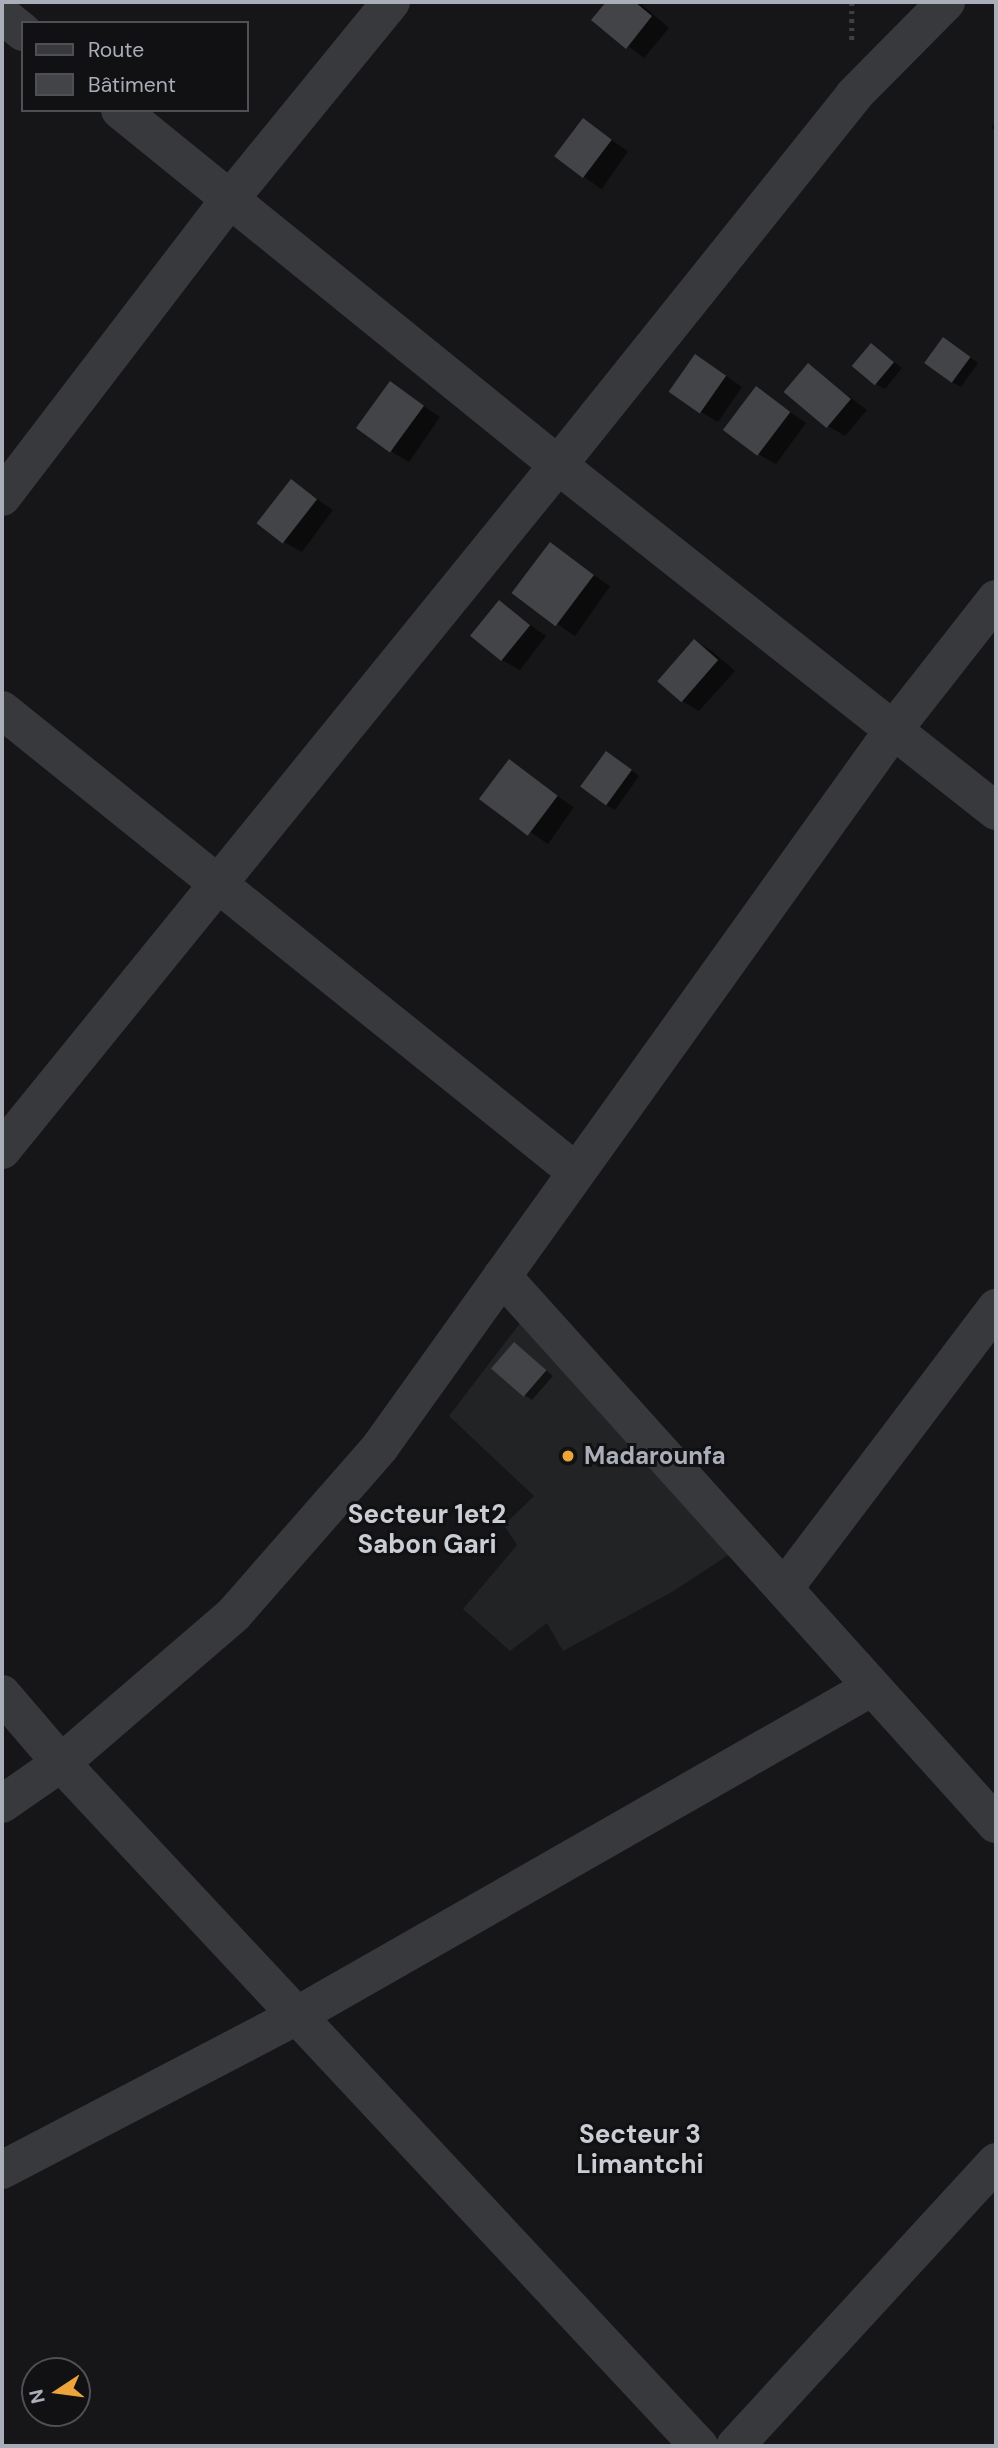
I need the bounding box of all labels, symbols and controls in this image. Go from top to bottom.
legend [21,21,248,112]
text: Route [88,36,144,64]
text: Bâtiment [88,71,176,99]
place label: Madarounfa [584,1442,725,1470]
marker: Madarounfa [558,1446,578,1466]
district label: Secteur 1et2 Sabon Gari [348,1499,506,1560]
district label: Secteur 3 Limantchi [576,2119,704,2180]
north arrow [21,2357,91,2427]
text: N [23,2387,51,2406]

